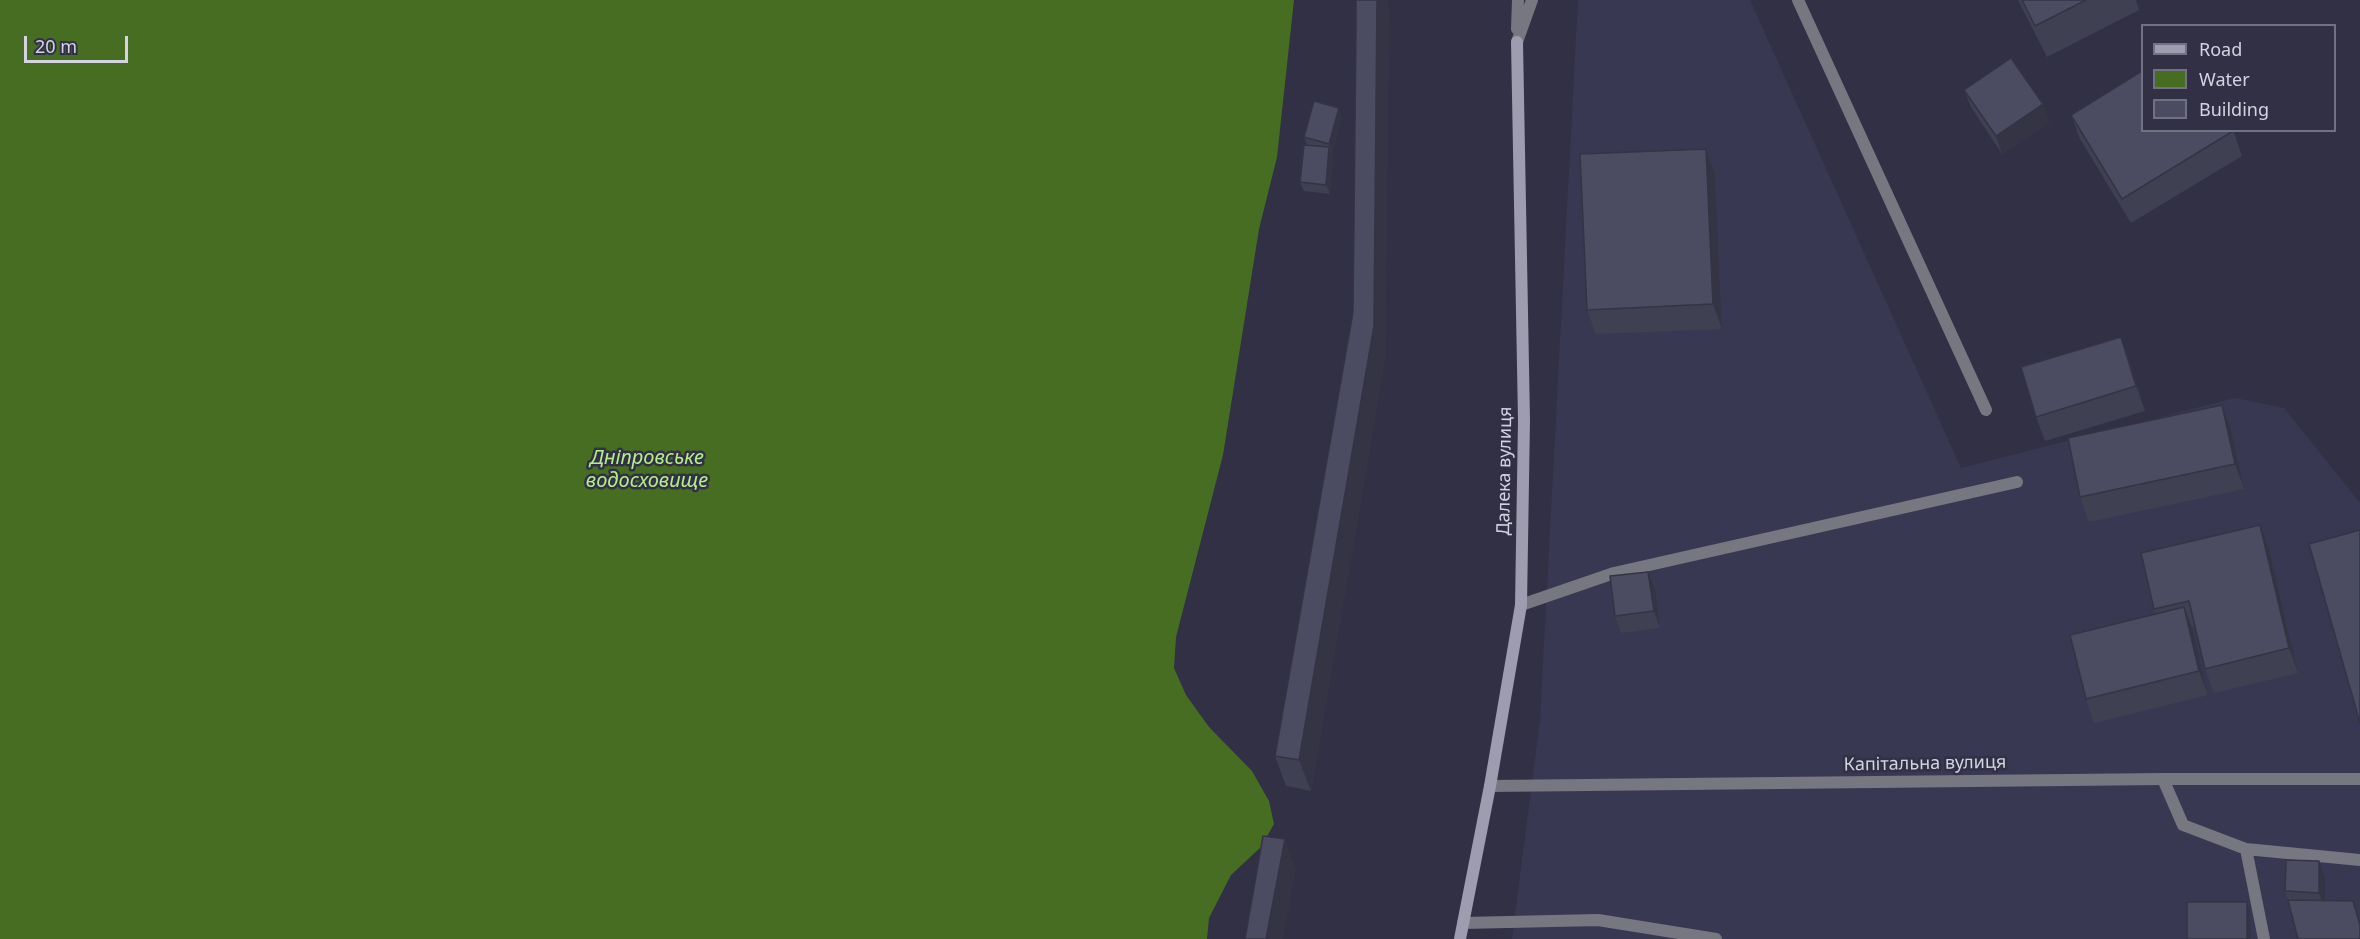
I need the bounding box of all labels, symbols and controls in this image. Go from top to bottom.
scale bar [27,24,130,62]
legend [2141,24,2336,132]
text: 20 m [35,34,77,58]
text: Road [2199,37,2242,61]
text: Water [2199,67,2250,91]
text: Building [2199,97,2269,121]
street label: Далека вулиця [1493,406,1517,536]
water label: Дніпровське водосховище [586,446,708,493]
street label: Капітальна вулиця [1844,752,2006,776]

